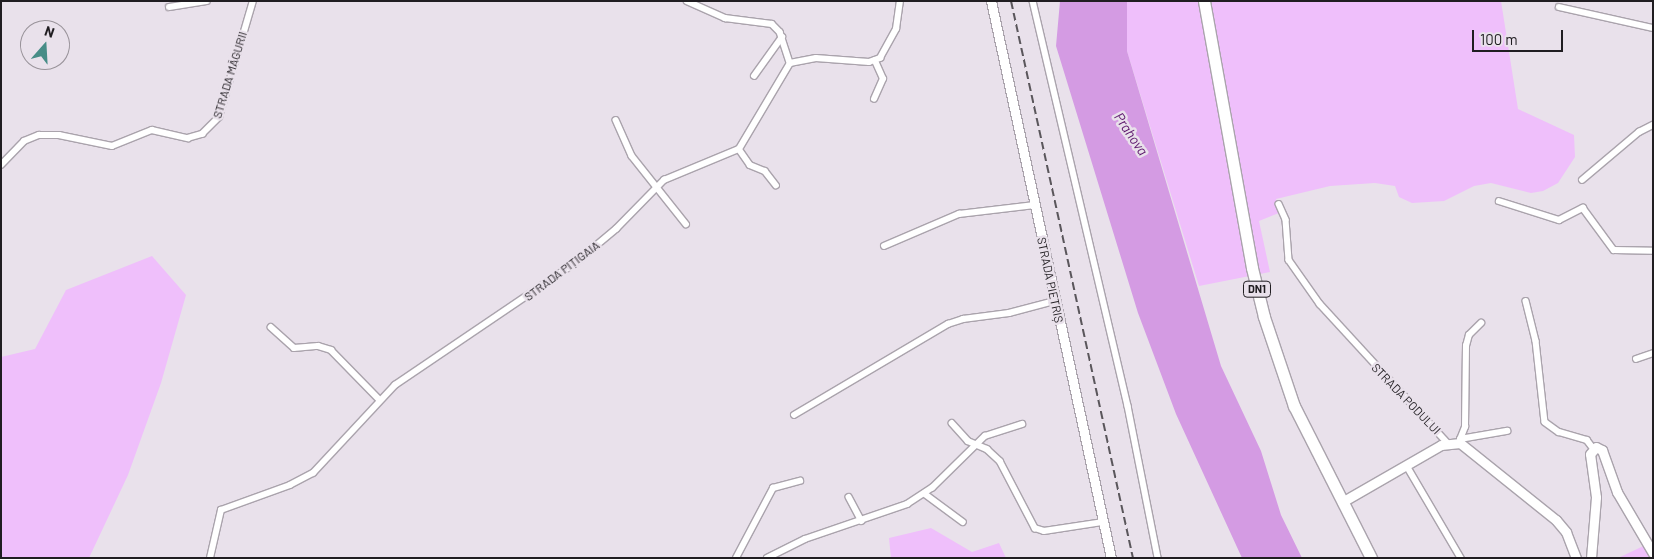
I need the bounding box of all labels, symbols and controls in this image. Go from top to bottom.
north arrow [20,20,70,70]
scale bar [1474,20,1565,52]
text: N [43,22,57,41]
street label: STRADA MĂGURII [210,30,250,120]
text: 100 m [1480,30,1518,48]
water label: Prahova [1111,109,1151,159]
street label: STRADA PIETRIȘ [1034,236,1066,324]
street label: STRADA PIȚIGAIA [521,238,603,304]
road number: DN1 [1242,280,1272,298]
street label: STRADA PODULUI [1369,361,1443,437]

